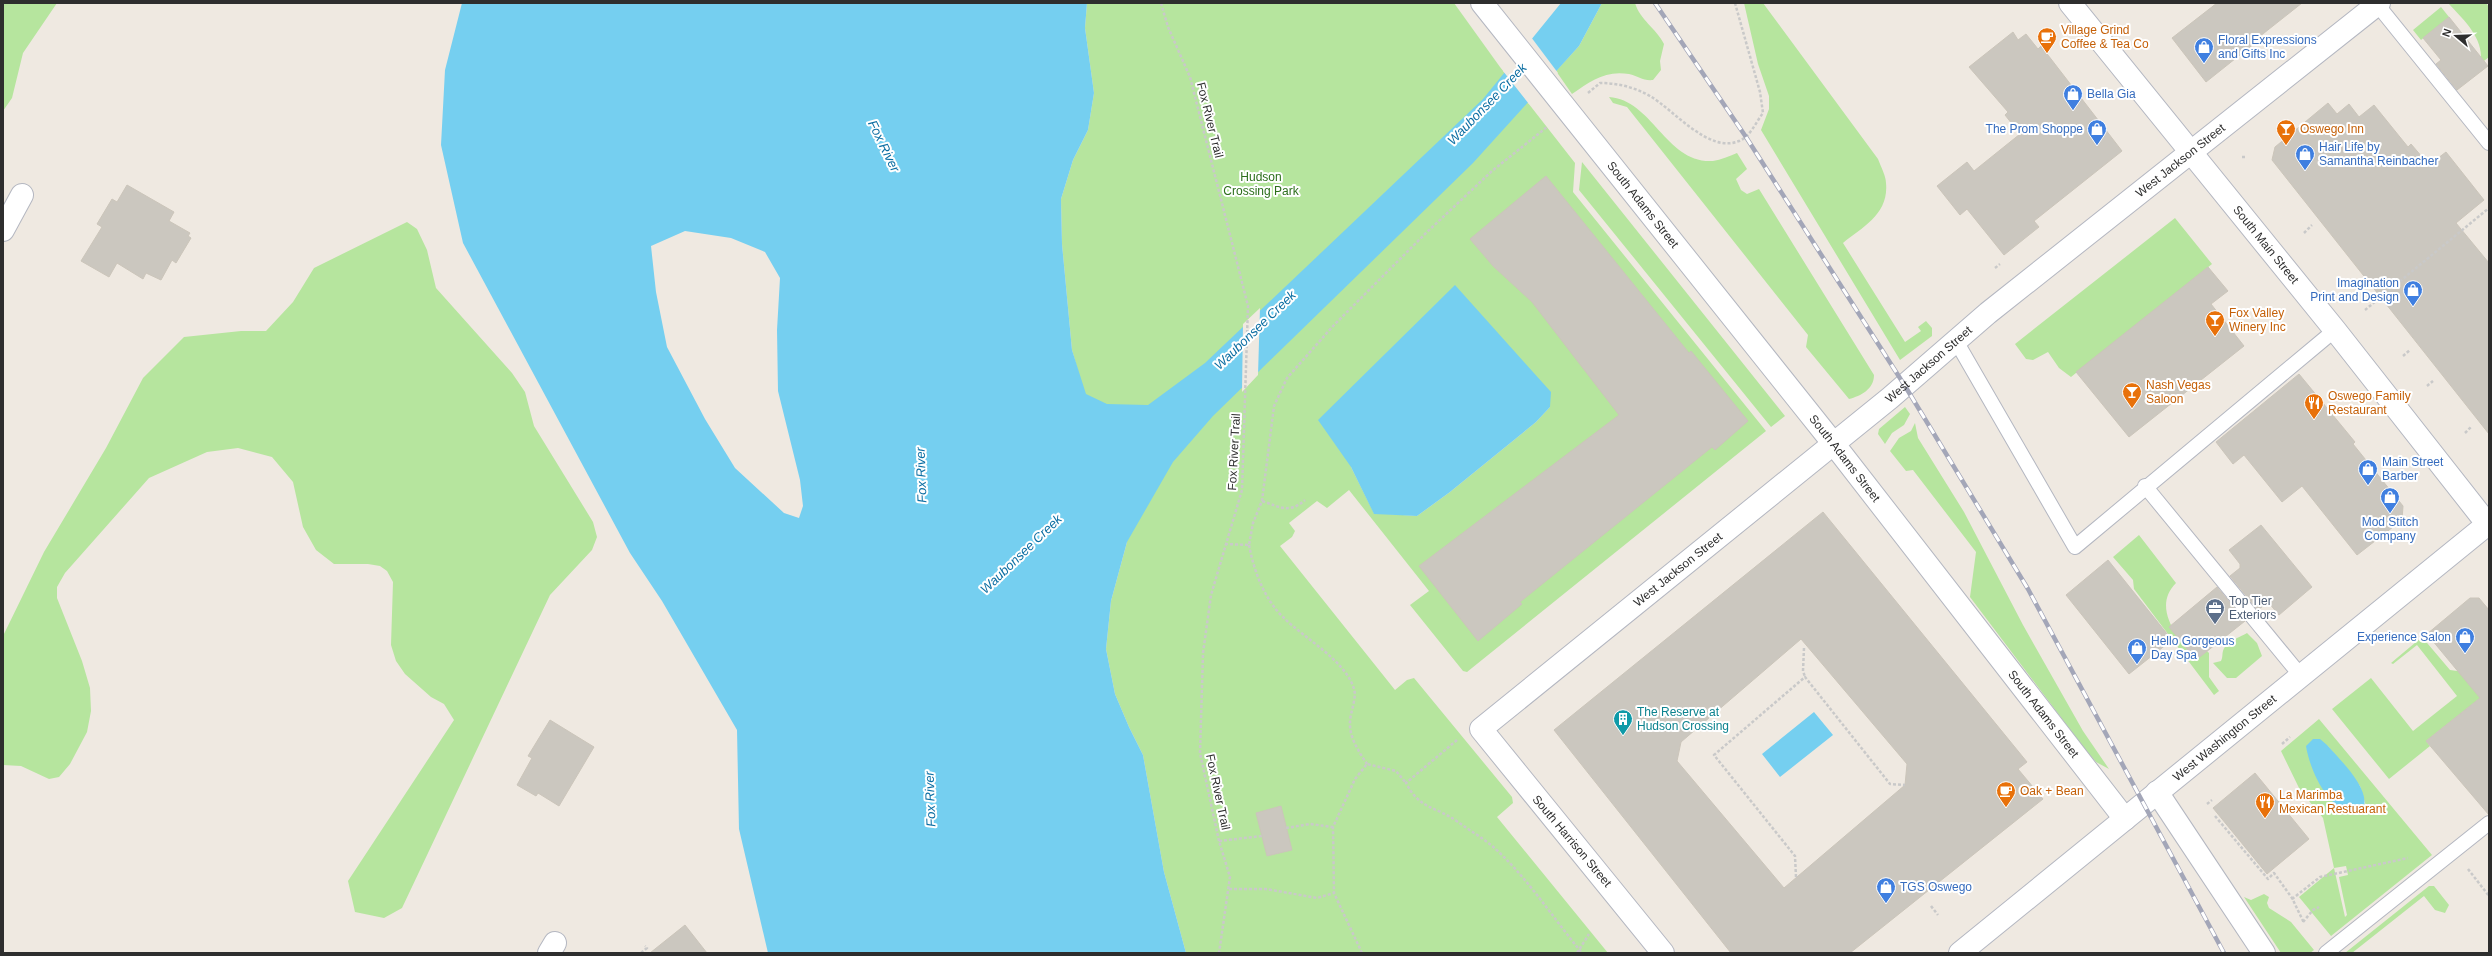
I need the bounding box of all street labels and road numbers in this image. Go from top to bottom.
street label: Fox River Trail [1194,81,1226,159]
street label: West Jackson Street [2133,120,2228,200]
street label: South Adams Street [1604,159,1682,251]
street label: South Main Street [2230,203,2302,287]
street label: West Jackson Street [1883,323,1975,406]
street label: South Adams Street [1806,412,1883,505]
street label: Fox River Trail [1225,413,1243,491]
street label: West Jackson Street [1631,529,1726,610]
street label: South Adams Street [2005,668,2082,761]
street label: West Washington Street [2170,691,2280,784]
street label: Fox River Trail [1203,753,1233,831]
street label: South Harrison Street [1530,792,1615,890]

